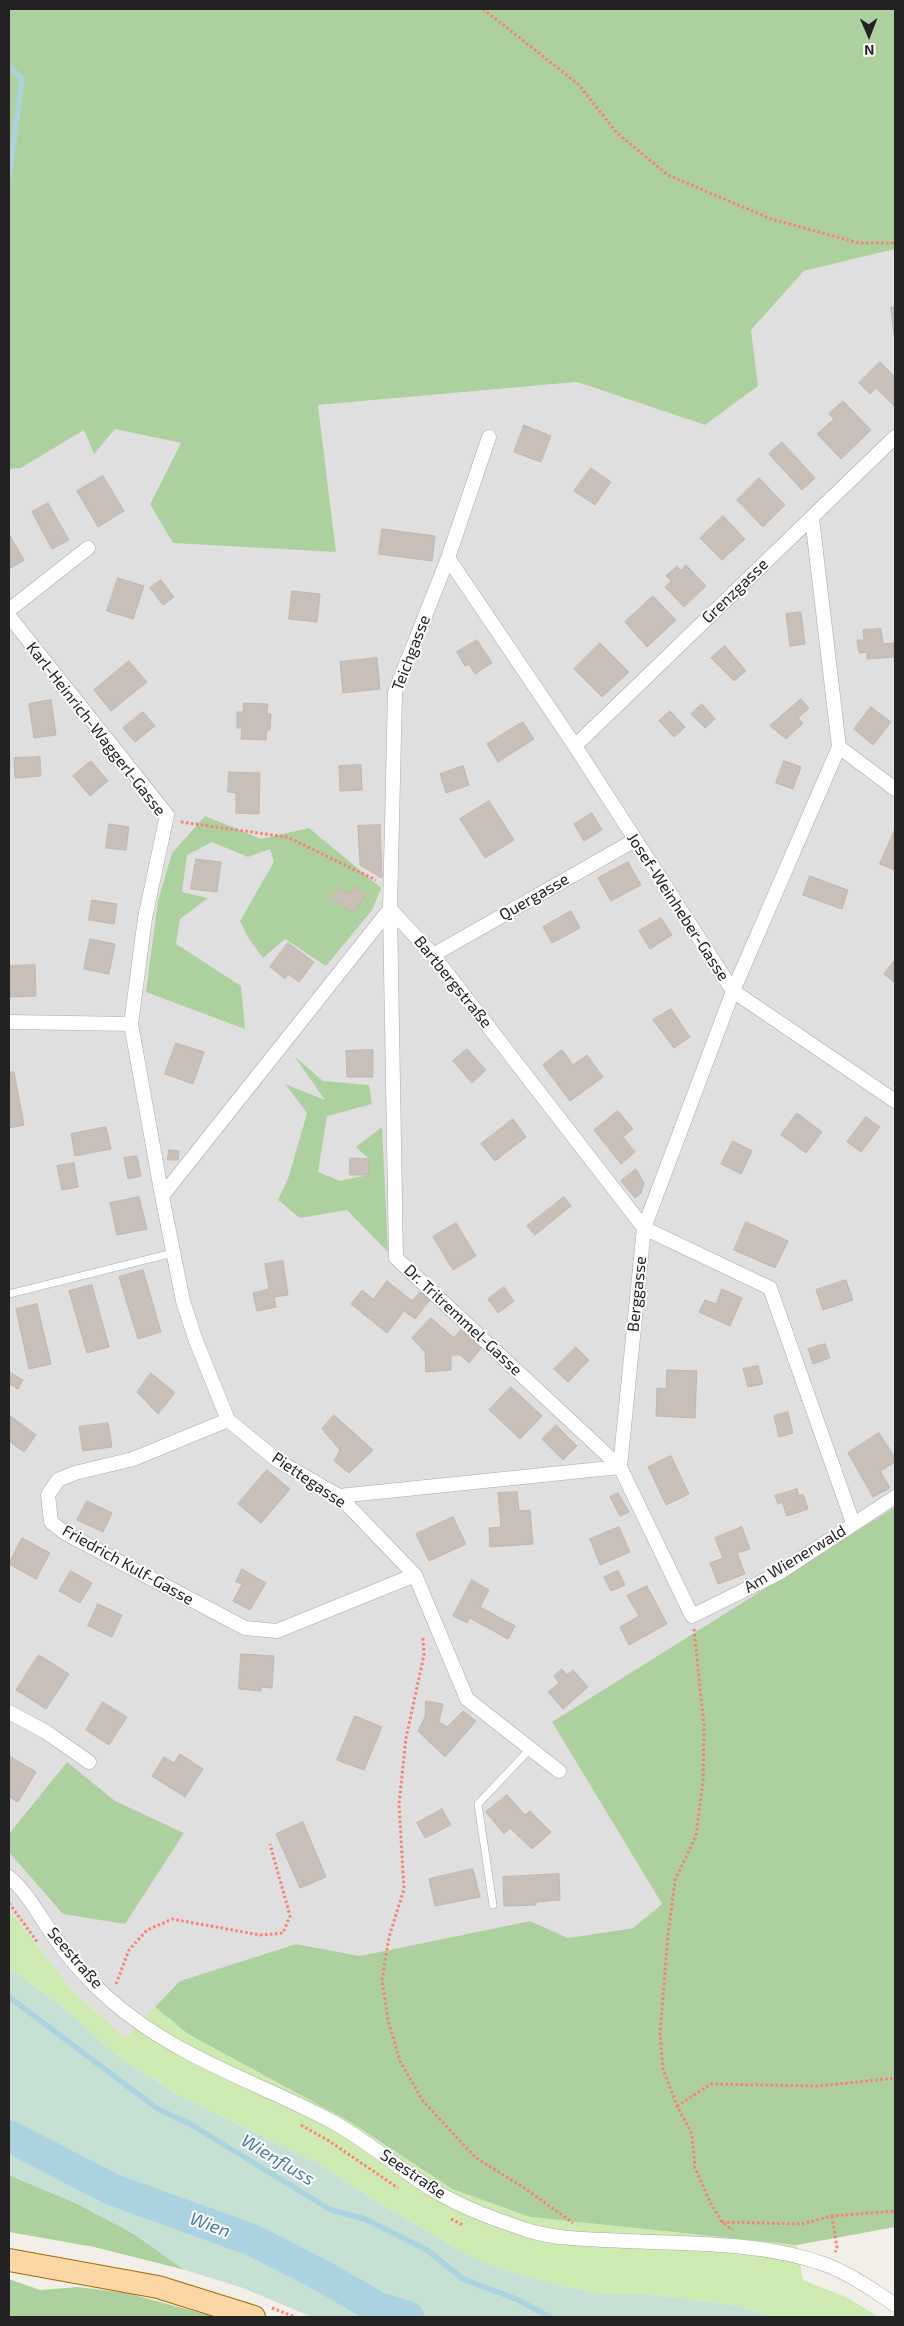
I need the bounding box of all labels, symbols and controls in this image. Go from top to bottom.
north arrow [844,10,894,60]
text: N [864,42,874,59]
street label: Grenzgasse [698,555,772,627]
street label: Teichgasse [388,612,434,694]
street label: Karl-Heinrich-Waggerl-Gasse [22,638,170,820]
street label: Josef-Weinheber-Gasse [623,829,733,985]
street label: Quergasse [496,869,572,925]
street label: Bartbergstraße [410,932,496,1032]
street label: Berggasse [623,1255,651,1333]
street label: Dr. Tritremmel-Gasse [400,1260,526,1380]
street label: Piettegasse [268,1448,350,1512]
street label: Friedrich Kulf-Gasse [59,1521,197,1609]
street label: Am Wienerwald [741,1521,849,1597]
street label: Seestraße [43,1923,107,1993]
water label: Wienfluss [237,2130,319,2190]
street label: Seestraße [377,2145,449,2203]
water label: Wien [187,2208,233,2242]

